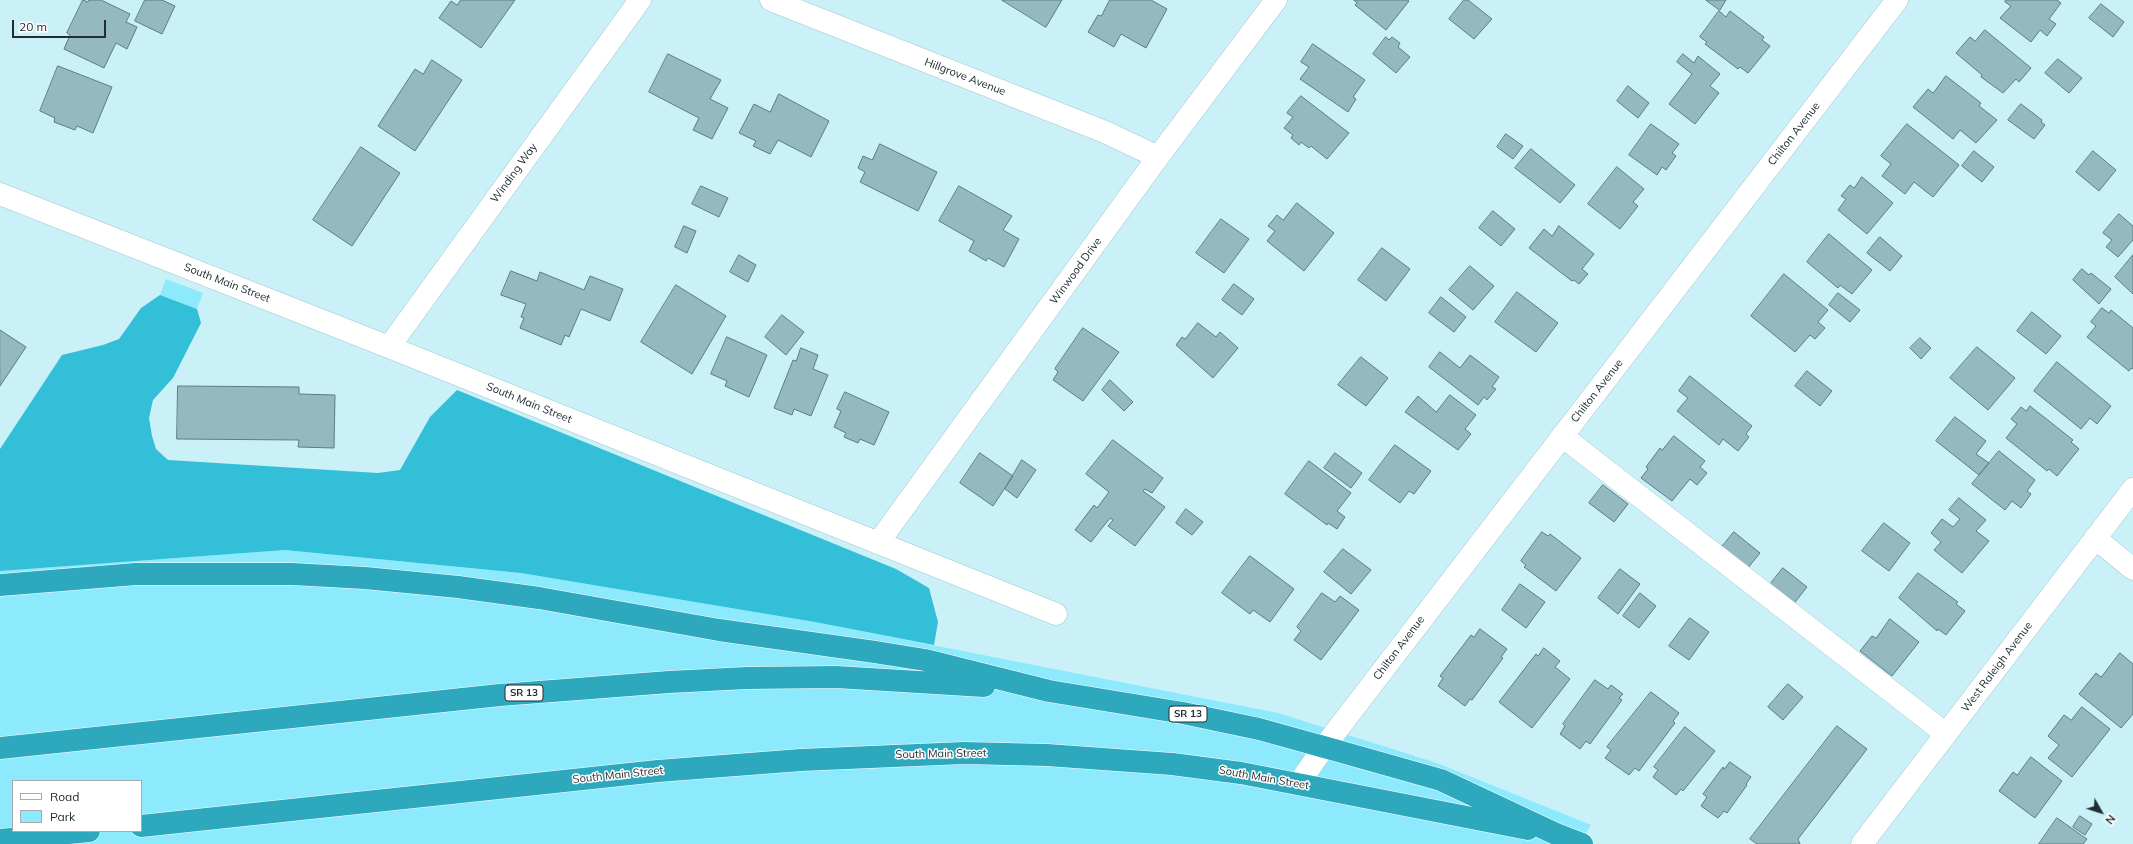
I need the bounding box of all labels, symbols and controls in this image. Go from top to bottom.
scale bar [14,12,108,38]
text: 20 m [19,19,47,34]
street label: Hillgrove Avenue [923,55,1007,99]
street label: Chilton Avenue [1765,100,1823,168]
street label: Winding Way [488,141,540,205]
street label: Winwood Drive [1047,235,1105,307]
street label: South Main Street [182,261,272,305]
street label: Chilton Avenue [1568,357,1626,425]
street label: South Main Street [484,380,574,426]
street label: Chilton Avenue [1371,613,1427,683]
street label: West Raleigh Avenue [1959,619,2035,715]
road number: SR 13 [505,685,543,701]
road number: SR 13 [1169,706,1207,722]
street label: South Main Street [895,747,987,761]
street label: South Main Street [572,764,664,786]
street label: South Main Street [1218,764,1310,792]
legend [12,780,142,832]
text: Road [50,789,79,804]
north arrow [2081,792,2121,832]
text: Park [50,809,75,824]
text: N [2102,812,2118,827]

